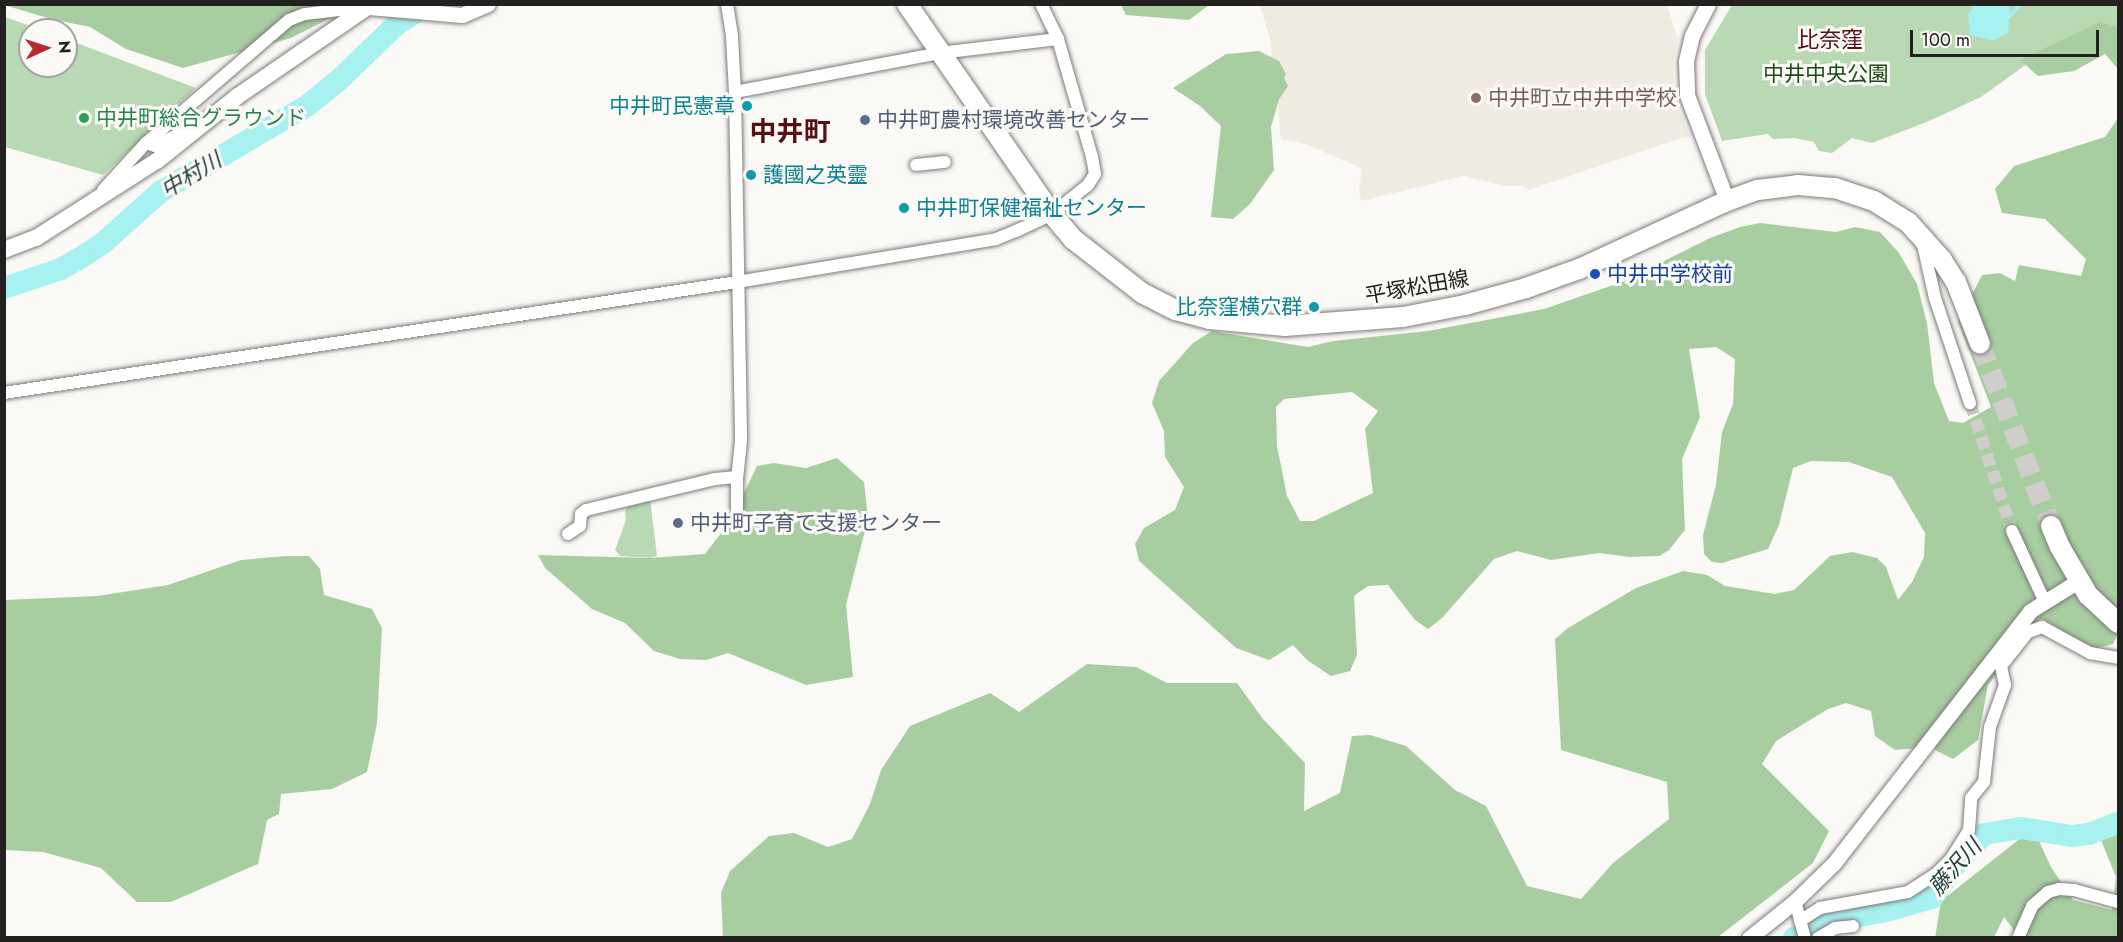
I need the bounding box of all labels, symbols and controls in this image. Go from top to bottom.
north arrow [18,18,78,78]
scale bar [1913,18,2102,56]
district label: 比奈窪 [1797,27,1863,53]
text: 100 m [1921,27,1970,53]
text: N [53,40,76,54]
park label: 中井中央公園 [1763,61,1889,87]
place label: 中井町立中井中学校 [1488,85,1677,111]
marker: 中井町立中井中学校 [1469,91,1483,105]
place label: 中井町民憲章 [609,93,735,119]
marker: 中井町民憲章 [740,99,754,113]
place label: 中井町総合グラウンド [96,105,306,131]
place label: 中井町農村環境改善センター [877,107,1150,133]
marker: 中井町総合グラウンド [77,111,91,125]
marker: 中井町農村環境改善センター [858,113,872,127]
district label: 中井町 [750,116,830,148]
water label: 中村川 [156,147,226,203]
place label: 護國之英靈 [763,162,868,188]
marker: 護國之英靈 [744,168,758,182]
place label: 中井町保健福祉センター [916,195,1147,221]
marker: 中井町保健福祉センター [897,201,911,215]
place label: 中井中学校前 [1607,261,1733,287]
street label: 平塚松田線 [1363,265,1471,309]
marker: 中井中学校前 [1588,267,1602,281]
place label: 比奈窪横穴群 [1176,294,1302,320]
marker: 比奈窪横穴群 [1307,300,1321,314]
place label: 中井町子育て支援センター [690,510,942,536]
marker: 中井町子育て支援センター [671,516,685,530]
water label: 藤沢川 [1923,834,1987,900]

